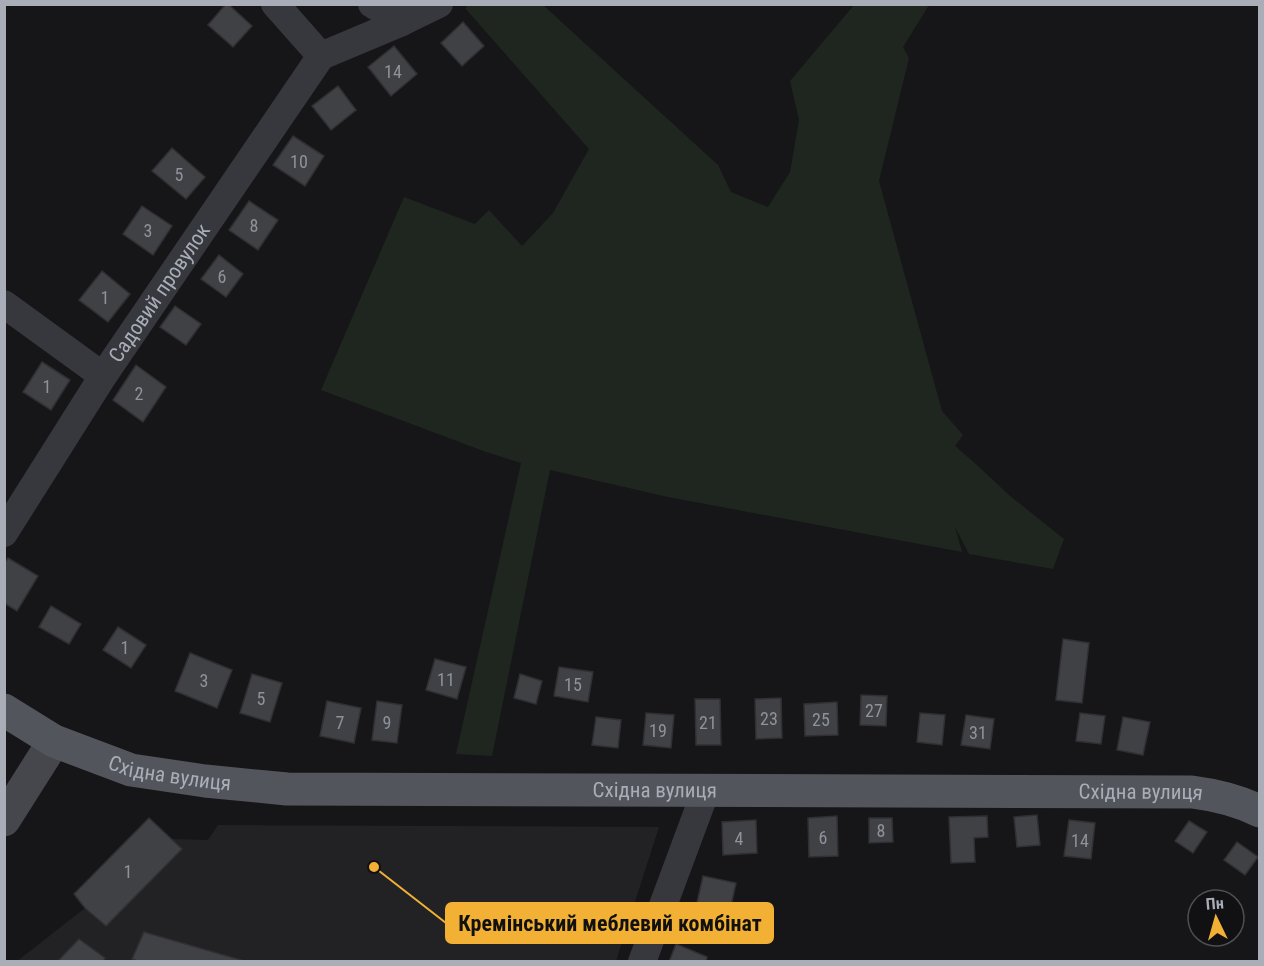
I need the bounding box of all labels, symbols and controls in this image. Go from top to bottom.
house number: 14 [384,61,402,82]
house number: 10 [290,151,308,172]
house number: 5 [175,164,184,185]
house number: 8 [250,215,258,236]
street label: Садовий провулок [104,219,215,367]
house number: 3 [144,220,152,241]
house number: 6 [218,266,226,287]
house number: 1 [101,287,109,308]
house number: 1 [43,376,51,397]
house number: 2 [135,383,144,404]
house number: 1 [121,637,129,658]
house number: 11 [437,669,455,690]
house number: 3 [200,670,208,691]
house number: 15 [564,674,582,695]
house number: 5 [257,688,266,709]
house number: 27 [865,700,883,721]
house number: 23 [760,708,778,729]
house number: 25 [812,709,830,730]
house number: 7 [336,712,345,733]
house number: 9 [383,712,391,733]
house number: 21 [699,712,717,733]
house number: 19 [649,720,667,741]
house number: 31 [969,722,987,743]
street label: Східна вулиця [105,751,232,795]
street label: Східна вулиця [592,778,717,802]
street label: Східна вулиця [1078,780,1205,805]
house number: 8 [877,820,885,841]
house number: 6 [819,827,827,848]
house number: 4 [735,828,744,849]
house number: 14 [1071,830,1089,851]
house number: 1 [124,861,132,882]
north arrow [1186,888,1246,948]
text: Пн [1205,893,1224,914]
callout: Кремінський меблевий комбінат [446,903,773,943]
text: Кремінський меблевий комбінат [458,911,762,936]

